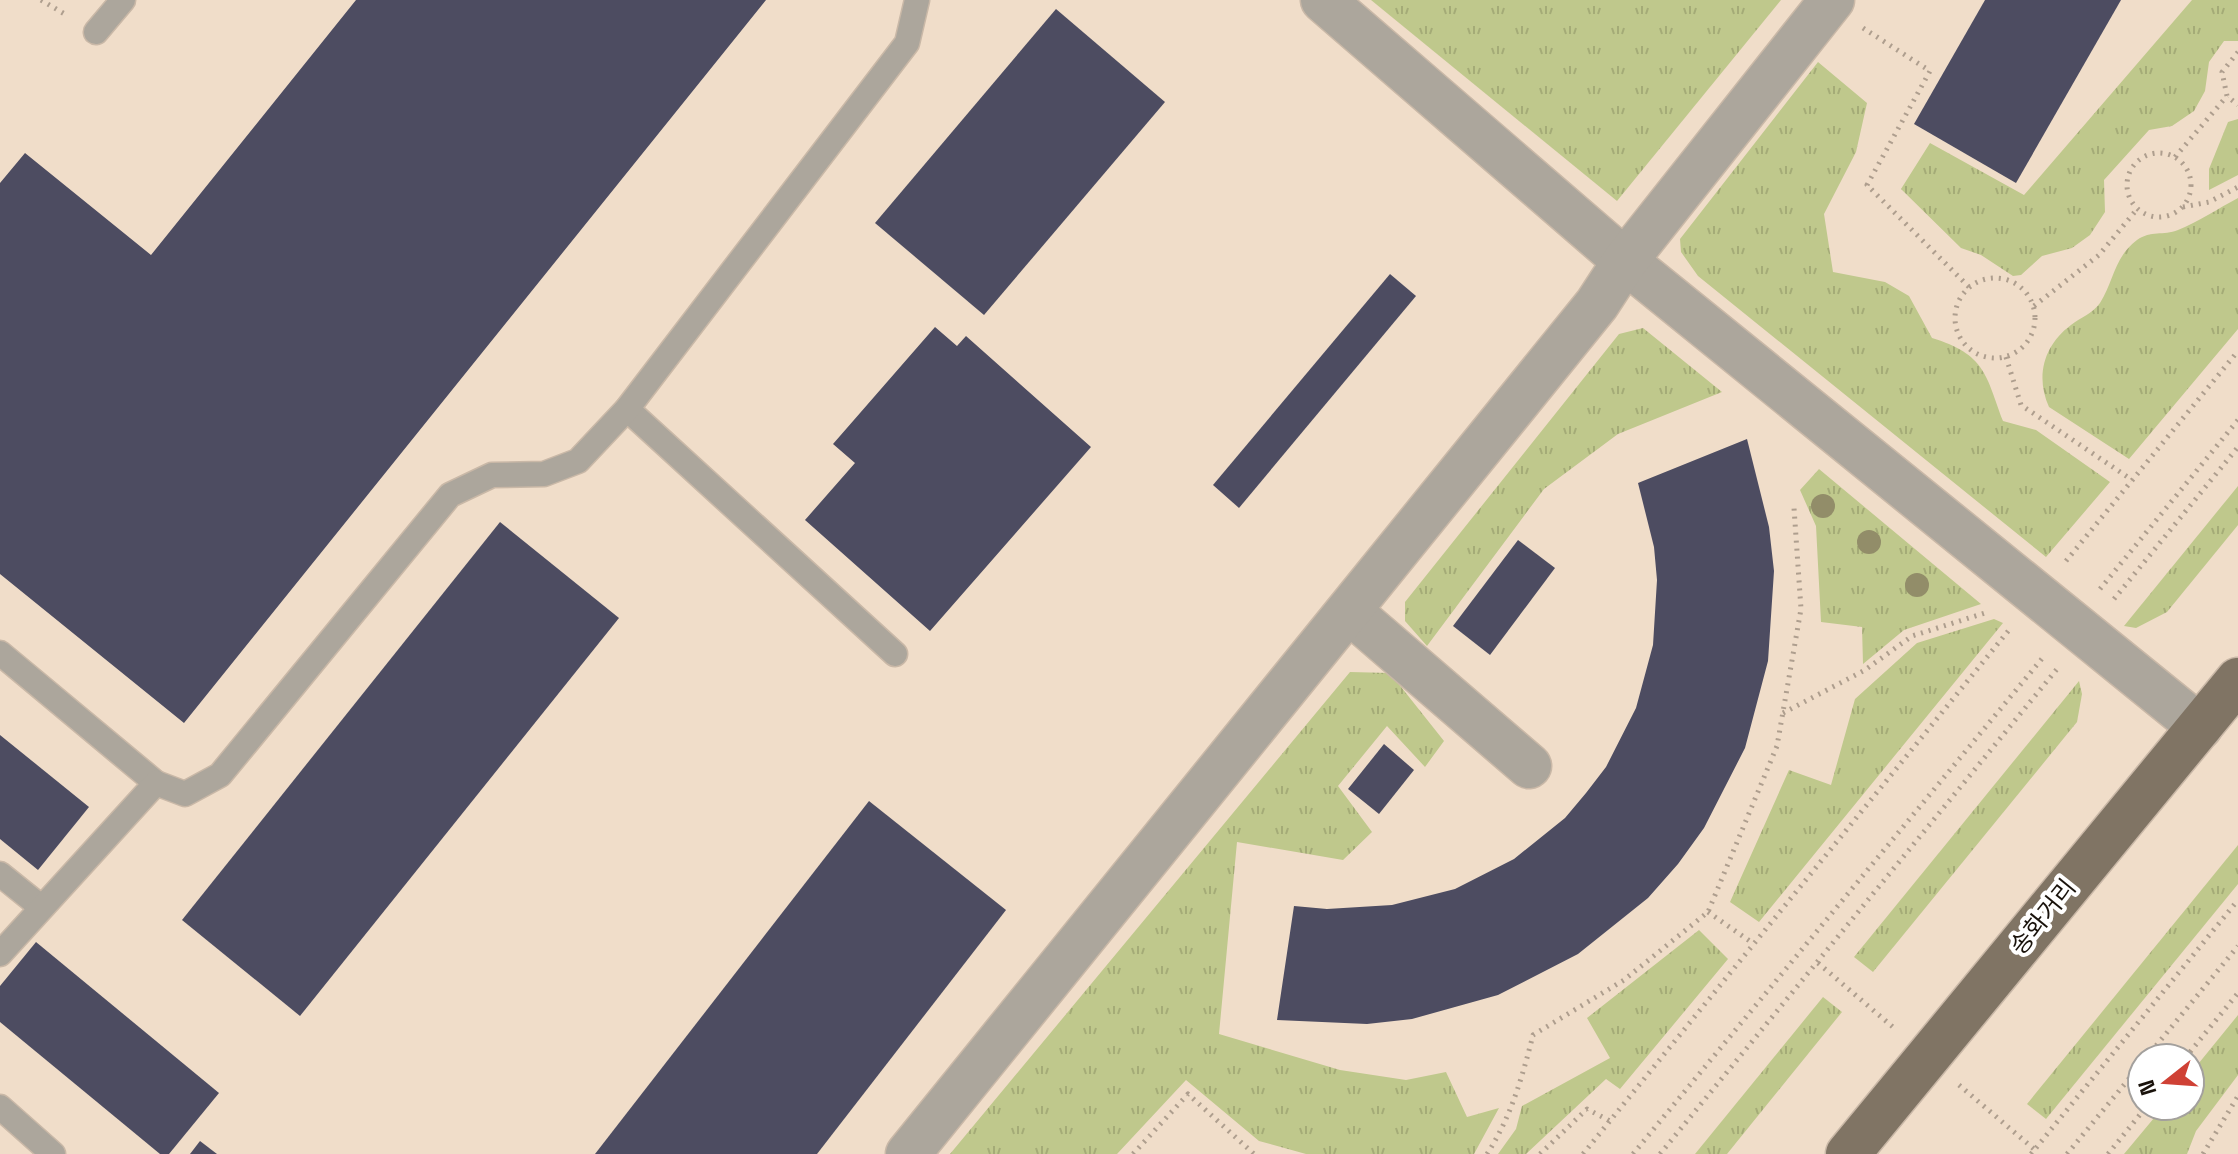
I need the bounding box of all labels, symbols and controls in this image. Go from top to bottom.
street label: 송화거리 [2003,873,2082,961]
north arrow [2126,1042,2206,1122]
text: N [2131,1077,2162,1099]

